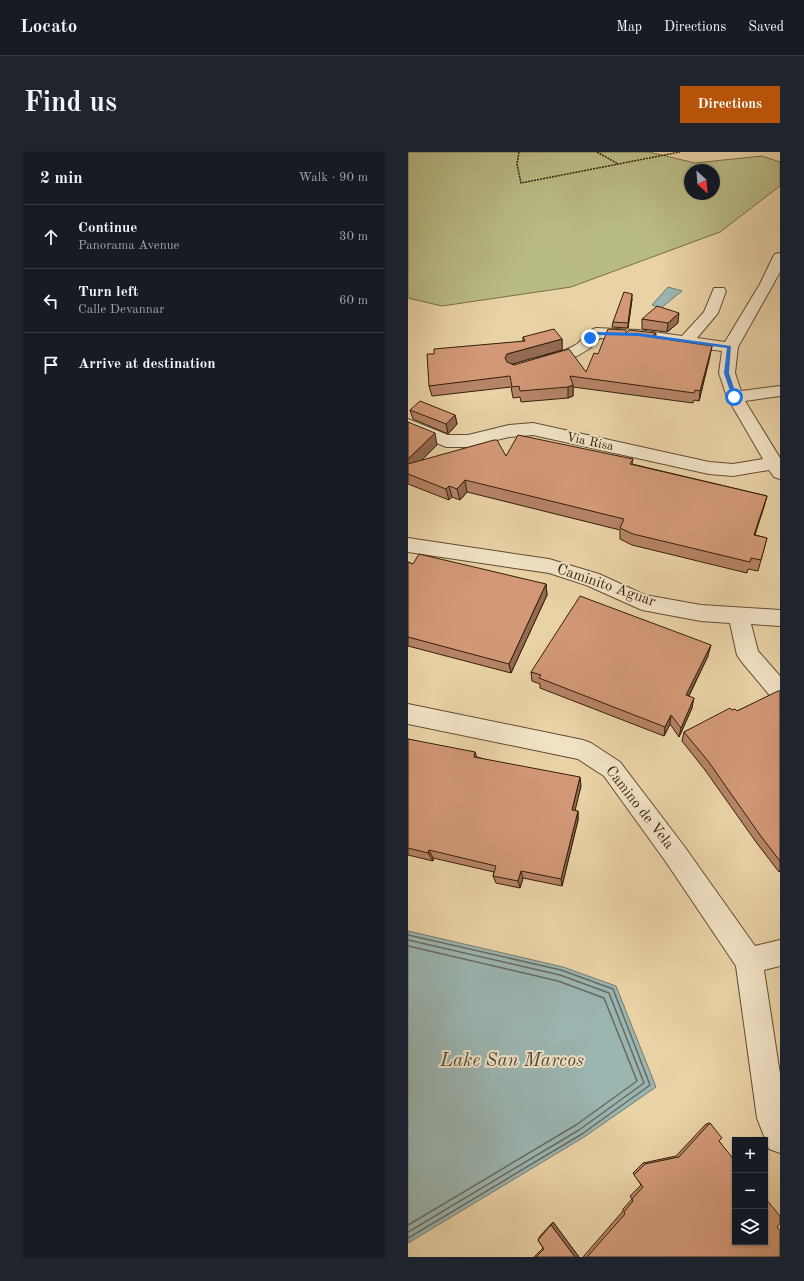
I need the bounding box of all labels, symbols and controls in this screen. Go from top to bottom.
text: Locato [20,18,77,37]
text: Map [616,20,642,34]
text: Directions [664,20,726,34]
text: Saved [748,20,784,34]
button: Directions [680,86,780,123]
text: Find us [24,90,117,118]
north arrow [684,164,720,200]
text: 2 min [40,170,83,187]
text: Walk · 90 m [299,171,368,184]
text: Continue [78,221,137,236]
icon: ahead [40,226,62,248]
text: 30 m [339,230,368,243]
text: Panorama Avenue [78,239,180,252]
text: Turn left [78,285,138,300]
icon: left [40,290,62,312]
text: 60 m [339,294,368,307]
text: Calle Devannar [78,303,165,316]
route end [581,329,599,347]
icon: arrive [40,354,62,376]
text: Arrive at destination [78,357,216,372]
route start [725,388,743,406]
street label: Via Risa [565,431,615,453]
street label: Caminito Aguar [555,562,657,610]
street label: Camino de Vela [602,764,676,853]
water label: Lake San Marcos [439,1052,584,1071]
map controls [732,1137,768,1245]
button: + [732,1137,768,1173]
button: − [732,1173,768,1209]
button: layers [732,1209,768,1245]

